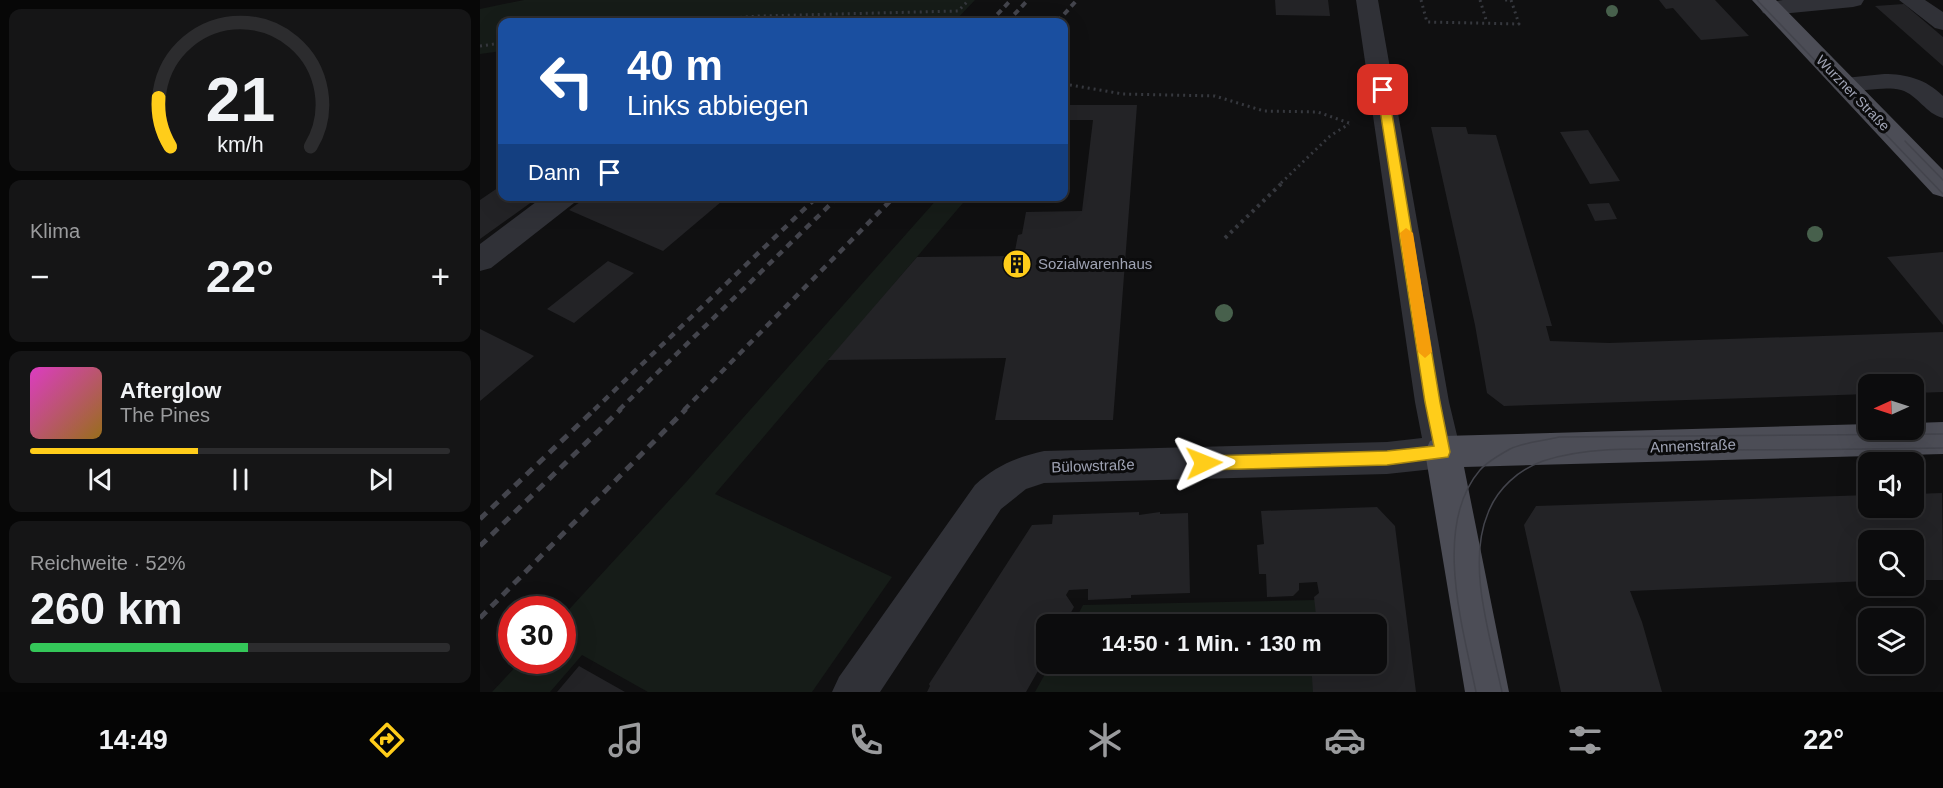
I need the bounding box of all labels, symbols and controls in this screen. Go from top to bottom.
icon: left [528,42,606,120]
text: 40 m [627,42,723,89]
street label: Wurzner Straße [1813,52,1893,134]
pin [1357,64,1408,115]
text: 21 [205,65,275,134]
icon: arrive [1366,73,1399,106]
text: Links abbiegen [627,91,809,121]
text: km/h [217,133,263,157]
icon: arrive [593,156,626,189]
text: Dann [528,160,581,185]
text: Klima [30,220,80,242]
building icon: Sozialwarenhaus [1001,248,1033,280]
text: 22° [206,251,274,302]
place label: Sozialwarenhaus [1038,255,1152,272]
text: − [30,258,49,295]
text: + [431,258,450,295]
north arrow [1858,374,1924,440]
map controls [1858,374,1924,674]
text: Afterglow [120,378,221,403]
text: The Pines [120,404,210,426]
position arrow [1172,431,1236,495]
street label: Annenstraße [1650,436,1736,455]
button: sound [1858,452,1924,518]
street label: Bülowstraße [1051,456,1135,475]
icon: previous [84,463,117,496]
icon: pause [224,463,257,496]
icon: next [364,463,397,496]
button: search [1858,530,1924,596]
text: Reichweite · 52% [30,552,186,574]
text: 260 km [30,583,183,634]
speed limit sign: 30 [498,596,576,674]
button: layers [1858,608,1924,674]
text: 14:50 · 1 Min. · 130 m [1101,631,1322,656]
icon: directions [366,719,408,761]
icon: music [605,719,647,761]
icon: phone [845,719,887,761]
icon: climate [1084,719,1126,761]
icon: car [1324,719,1366,761]
icon: filters [1564,719,1606,761]
text: 14:49 [99,725,168,755]
text: 22° [1803,725,1844,755]

